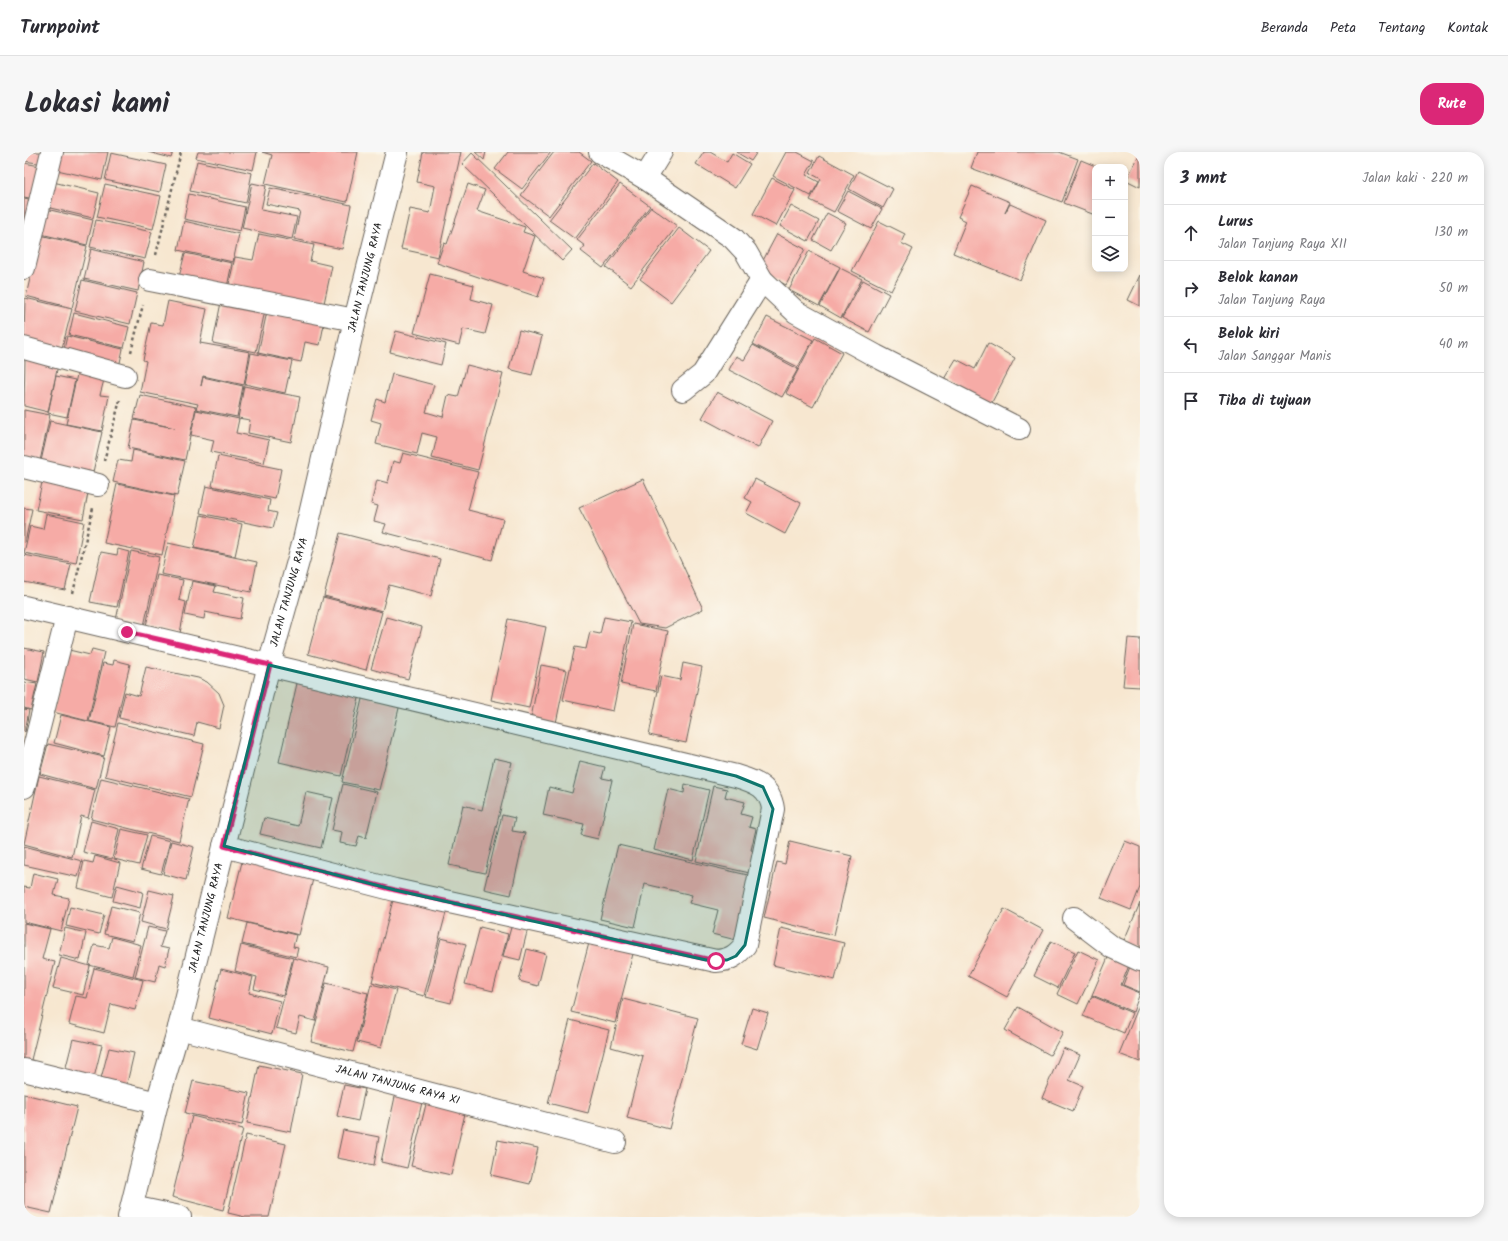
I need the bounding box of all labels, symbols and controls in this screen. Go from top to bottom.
text: Turnpoint [20,13,100,43]
text: Beranda [1261,17,1308,39]
text: Peta [1330,17,1356,39]
text: Tentang [1378,17,1425,39]
text: Kontak [1447,17,1488,39]
text: Lokasi kami [24,82,170,127]
button: Rute [1420,83,1484,125]
map controls [1092,164,1128,272]
button: + [1092,164,1128,200]
text: 3 mnt [1180,165,1227,192]
text: Jalan kaki · 220 m [1362,168,1468,189]
button: − [1092,200,1128,236]
text: Lurus [1218,210,1253,234]
street label: JALAN TANJUNG RAYA [343,220,388,334]
icon: ahead [1180,222,1202,244]
text: 130 m [1434,222,1468,243]
text: Jalan Tanjung Raya XII [1218,234,1347,255]
button: layers [1092,236,1128,272]
text: Belok kanan [1218,266,1298,290]
icon: right [1180,278,1202,300]
text: 50 m [1439,278,1468,299]
text: Jalan Tanjung Raya [1218,290,1325,311]
text: Belok kiri [1218,322,1279,346]
icon: left [1180,334,1202,356]
text: 40 m [1439,334,1468,355]
text: Jalan Sanggar Manis [1218,346,1331,367]
text: Tiba di tujuan [1218,389,1311,413]
icon: arrive [1180,390,1202,412]
street label: JALAN TANJUNG RAYA [265,535,313,649]
route end [118,623,136,641]
street label: JALAN TANJUNG RAYA [184,861,229,975]
route start [707,952,725,970]
street label: JALAN TANJUNG RAYA XI [334,1060,462,1110]

